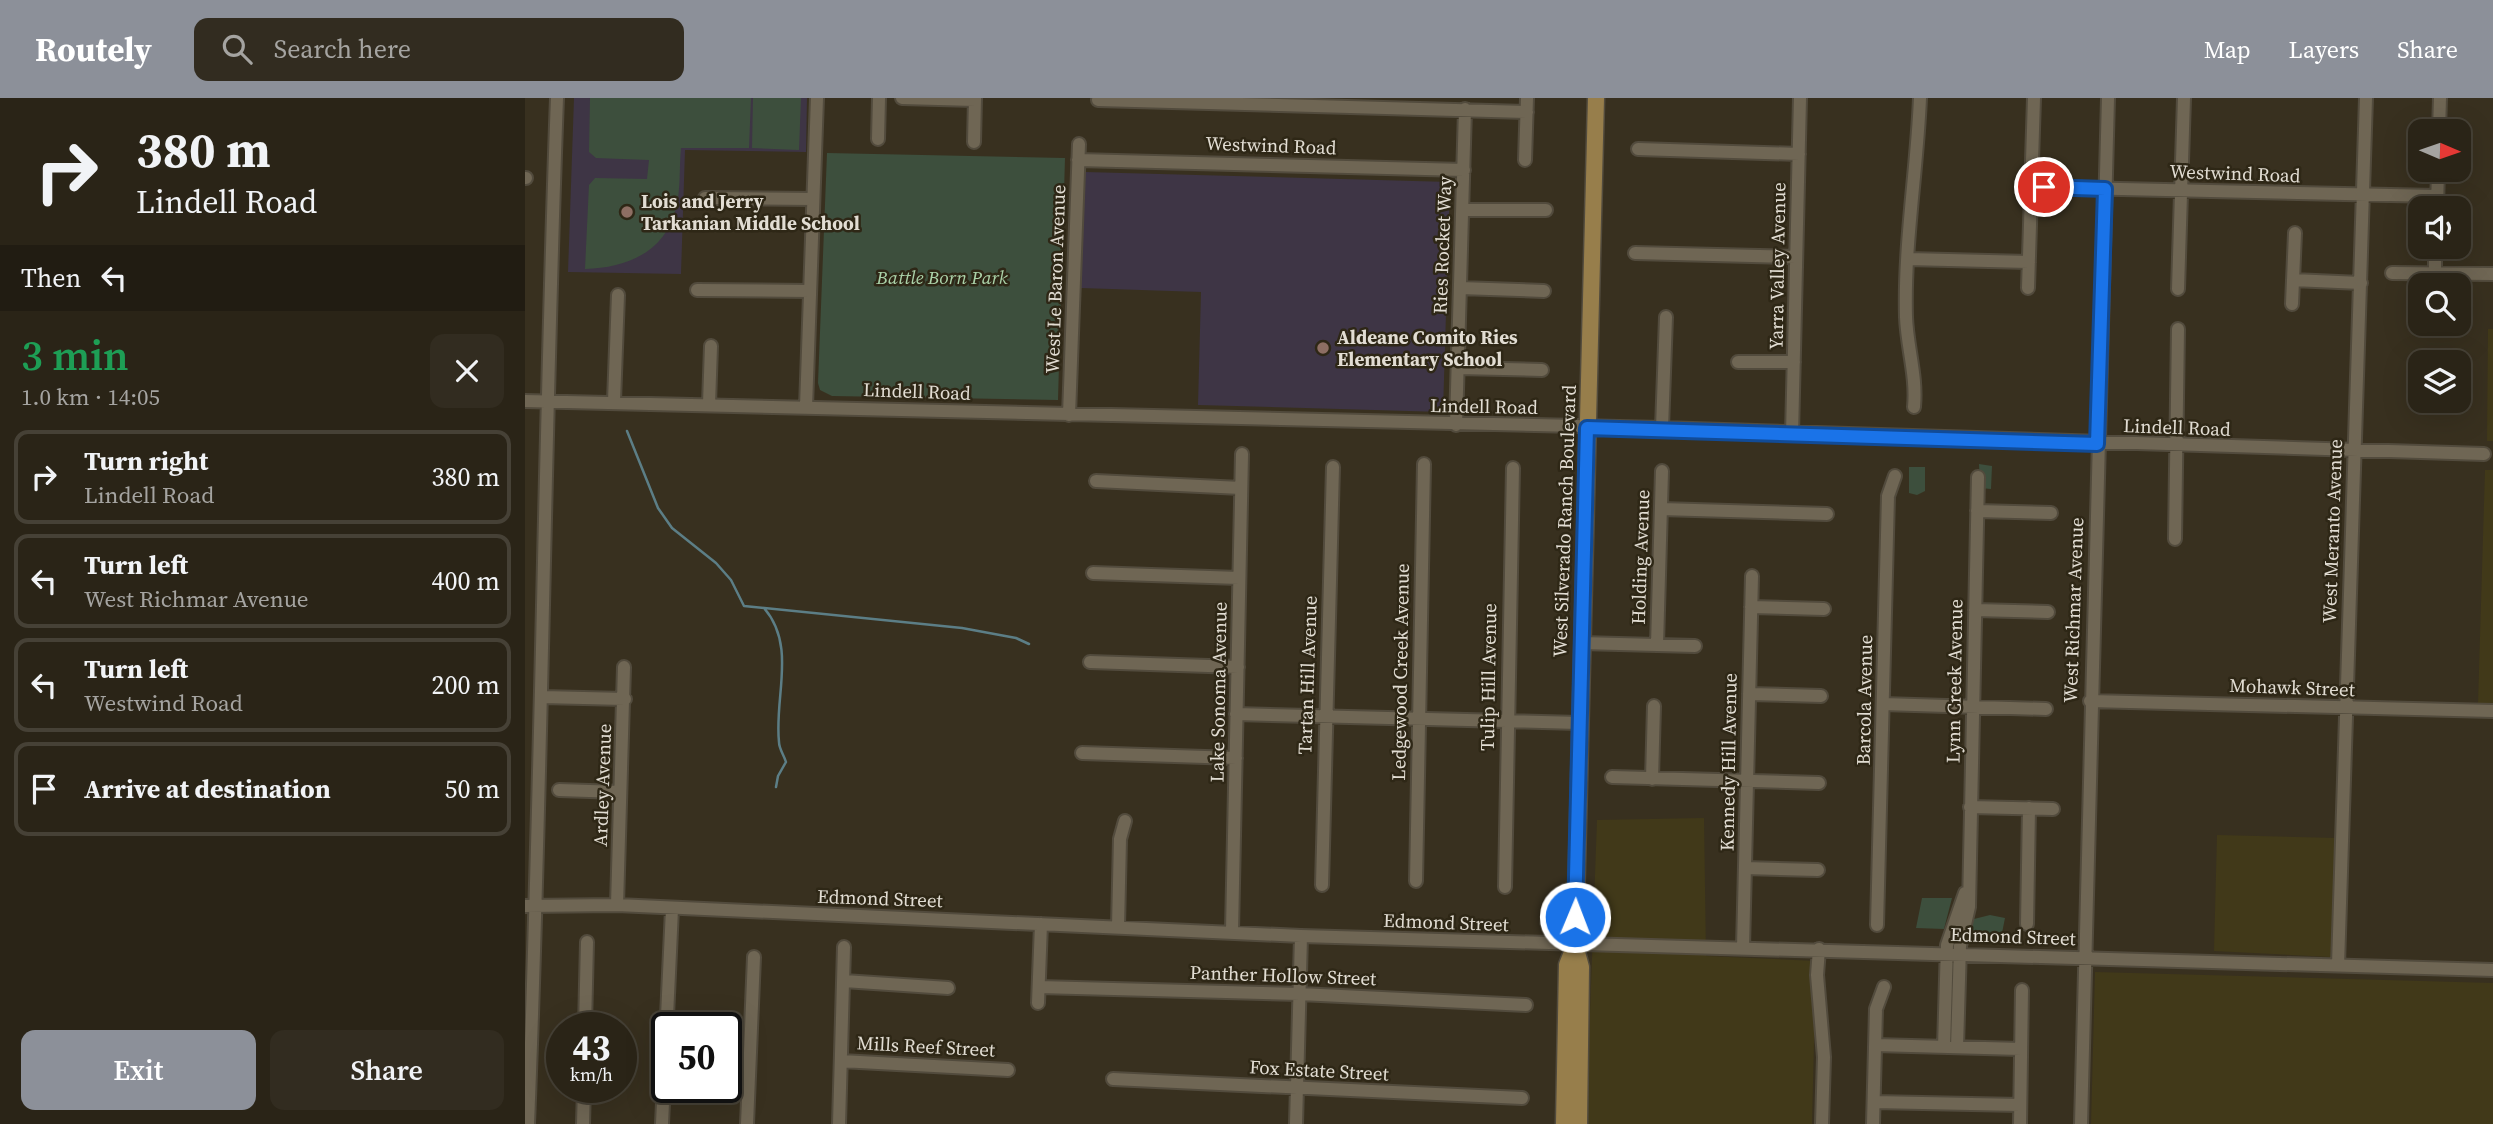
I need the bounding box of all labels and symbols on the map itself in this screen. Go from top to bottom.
north arrow [2408,119,2471,182]
street label: Westwind Road [1205,130,1337,160]
pin [2014,157,2074,217]
street label: Westwind Road [2169,158,2301,188]
street label: Ries Rocket Way [1427,175,1457,314]
street label: Yarra Valley Avenue [1763,182,1791,350]
street label: West Le Baron Avenue [1039,184,1071,374]
place label: Lois and Jerry Tarkanian Middle School [641,188,860,236]
marker: Lois and Jerry Tarkanian Middle School [619,204,635,220]
park label: Battle Born Park [875,264,1008,290]
place label: Aldeane Comito Ries Elementary School [1337,324,1518,372]
marker: Aldeane Comito Ries Elementary School [1315,340,1331,356]
street label: Lindell Road [863,376,971,406]
street label: West Silverado Ranch Boulevard [1546,384,1582,658]
street label: Lindell Road [1430,392,1538,420]
street label: Lindell Road [2123,412,2231,442]
street label: West Meranto Avenue [2316,439,2348,623]
street label: Holding Avenue [1625,489,1655,625]
street label: West Richmar Avenue [2057,517,2089,703]
street label: Ledgewood Creek Avenue [1385,563,1415,781]
street label: Tartan Hill Avenue [1291,595,1323,755]
street label: Lynn Creek Avenue [1940,599,1968,763]
street label: Lake Sonoma Avenue [1203,601,1233,783]
street label: Tulip Hill Avenue [1474,603,1502,751]
street label: Barcola Avenue [1850,634,1878,766]
street label: Mohawk Street [2229,672,2356,702]
street label: Kennedy Hill Avenue [1713,673,1743,851]
street label: Ardley Avenue [587,723,617,847]
position arrow [1538,880,1612,954]
street label: Edmond Street [817,883,944,913]
street label: Edmond Street [1383,907,1510,937]
street label: Edmond Street [1950,921,2077,951]
street label: Panther Hollow Street [1189,959,1378,991]
speed limit sign: 50 [651,1012,742,1103]
street label: Mills Reef Street [856,1029,997,1063]
street label: Fox Estate Street [1249,1053,1390,1087]

